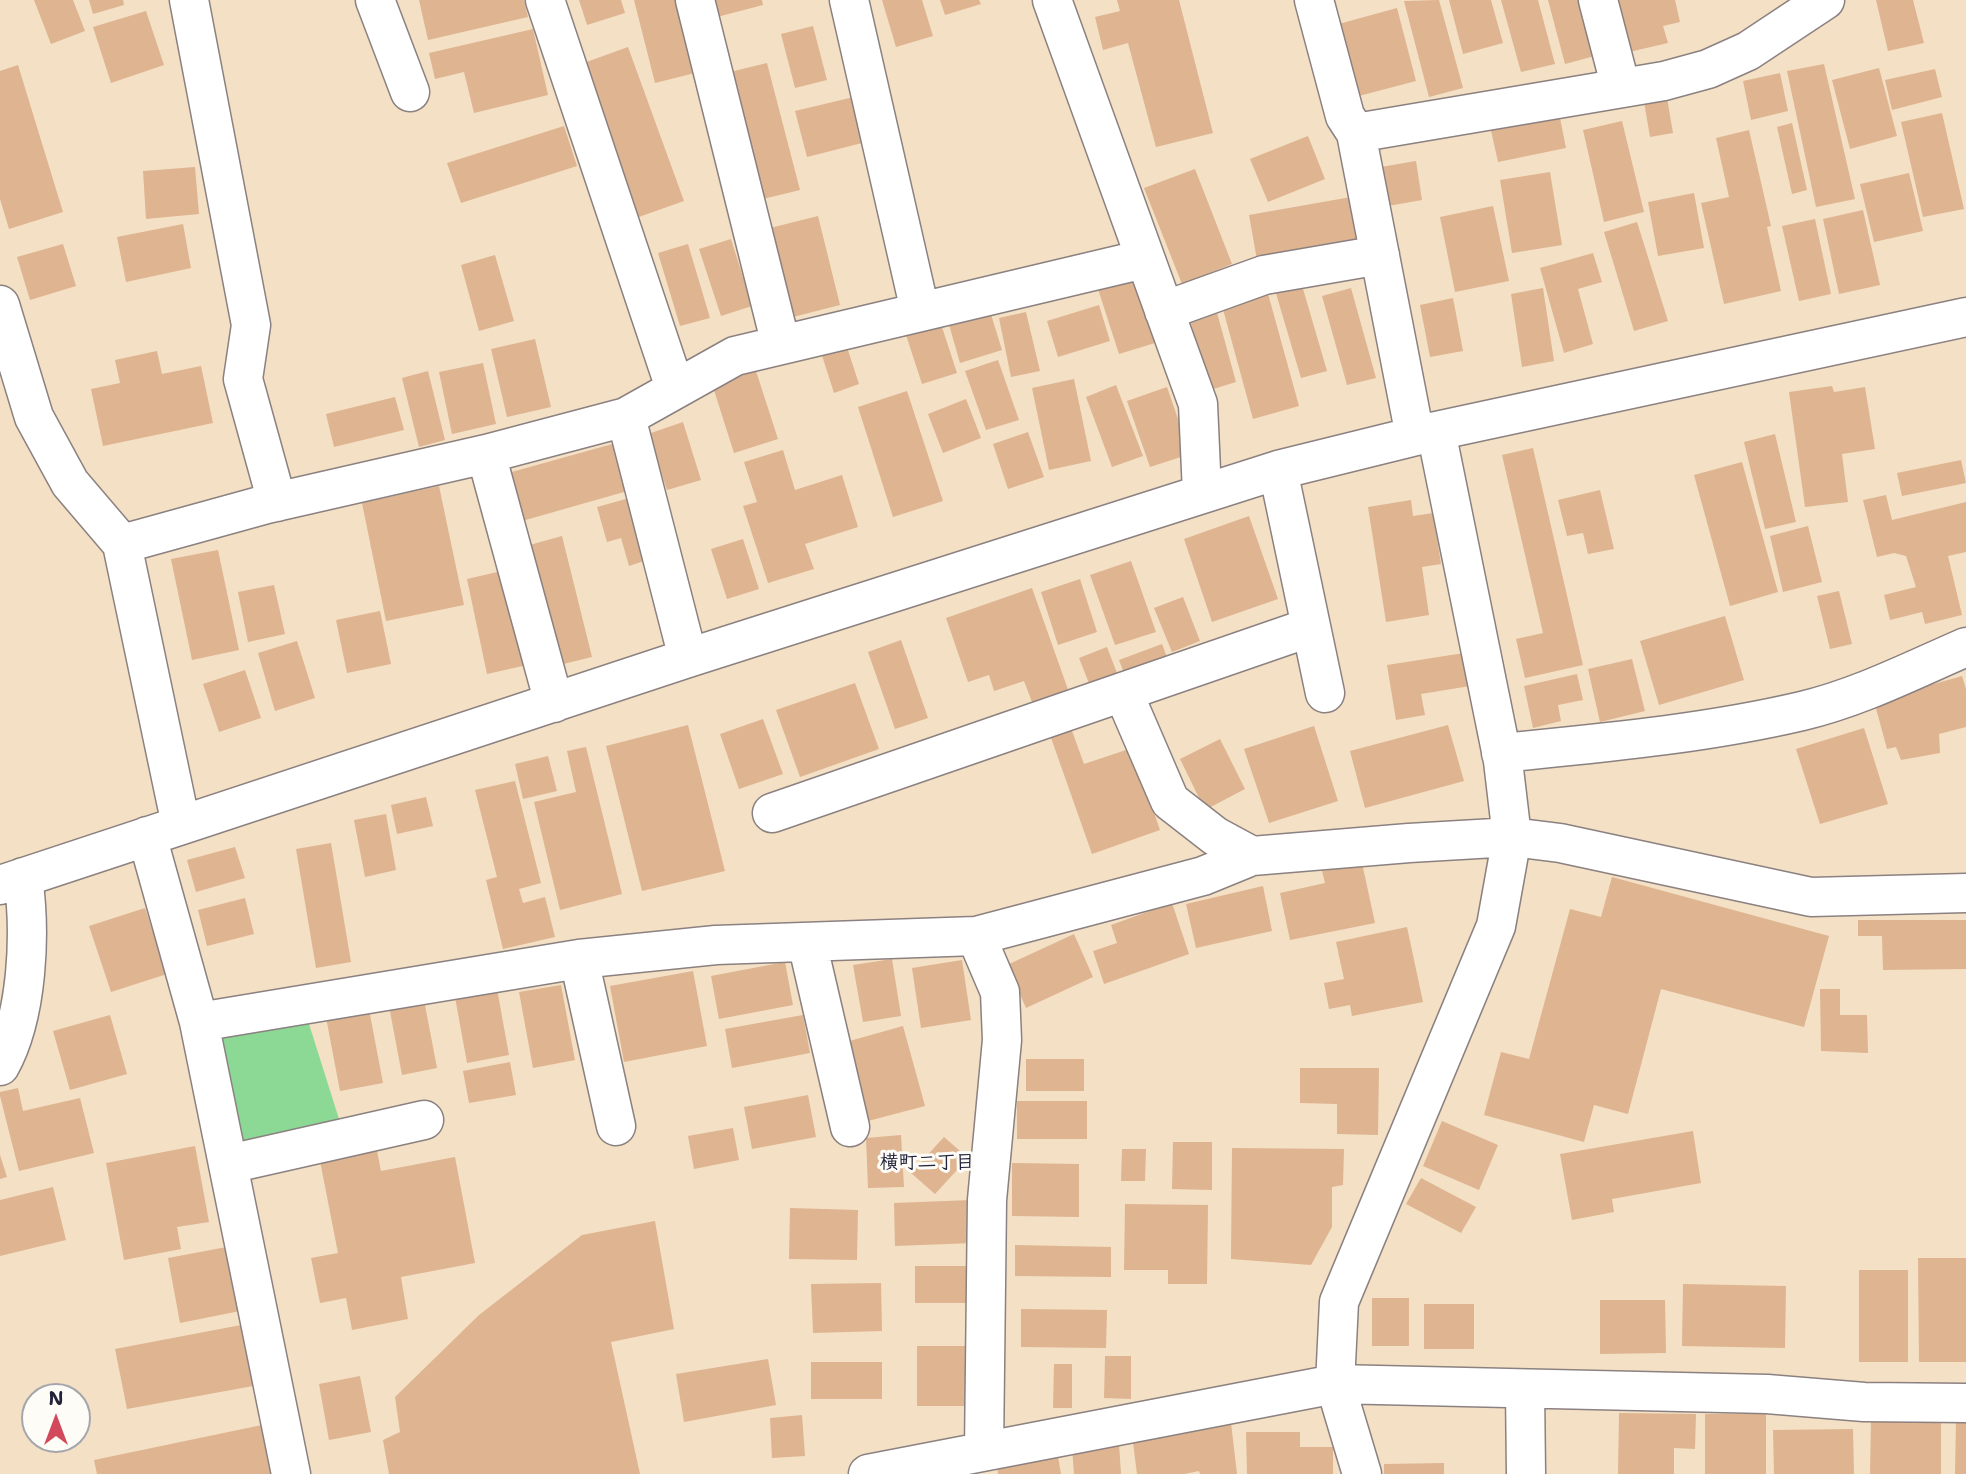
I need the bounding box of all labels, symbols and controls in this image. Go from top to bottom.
district label: 横町二丁目 [880,1152,974,1174]
north arrow [21,1383,91,1453]
text: N [48,1386,64,1411]

